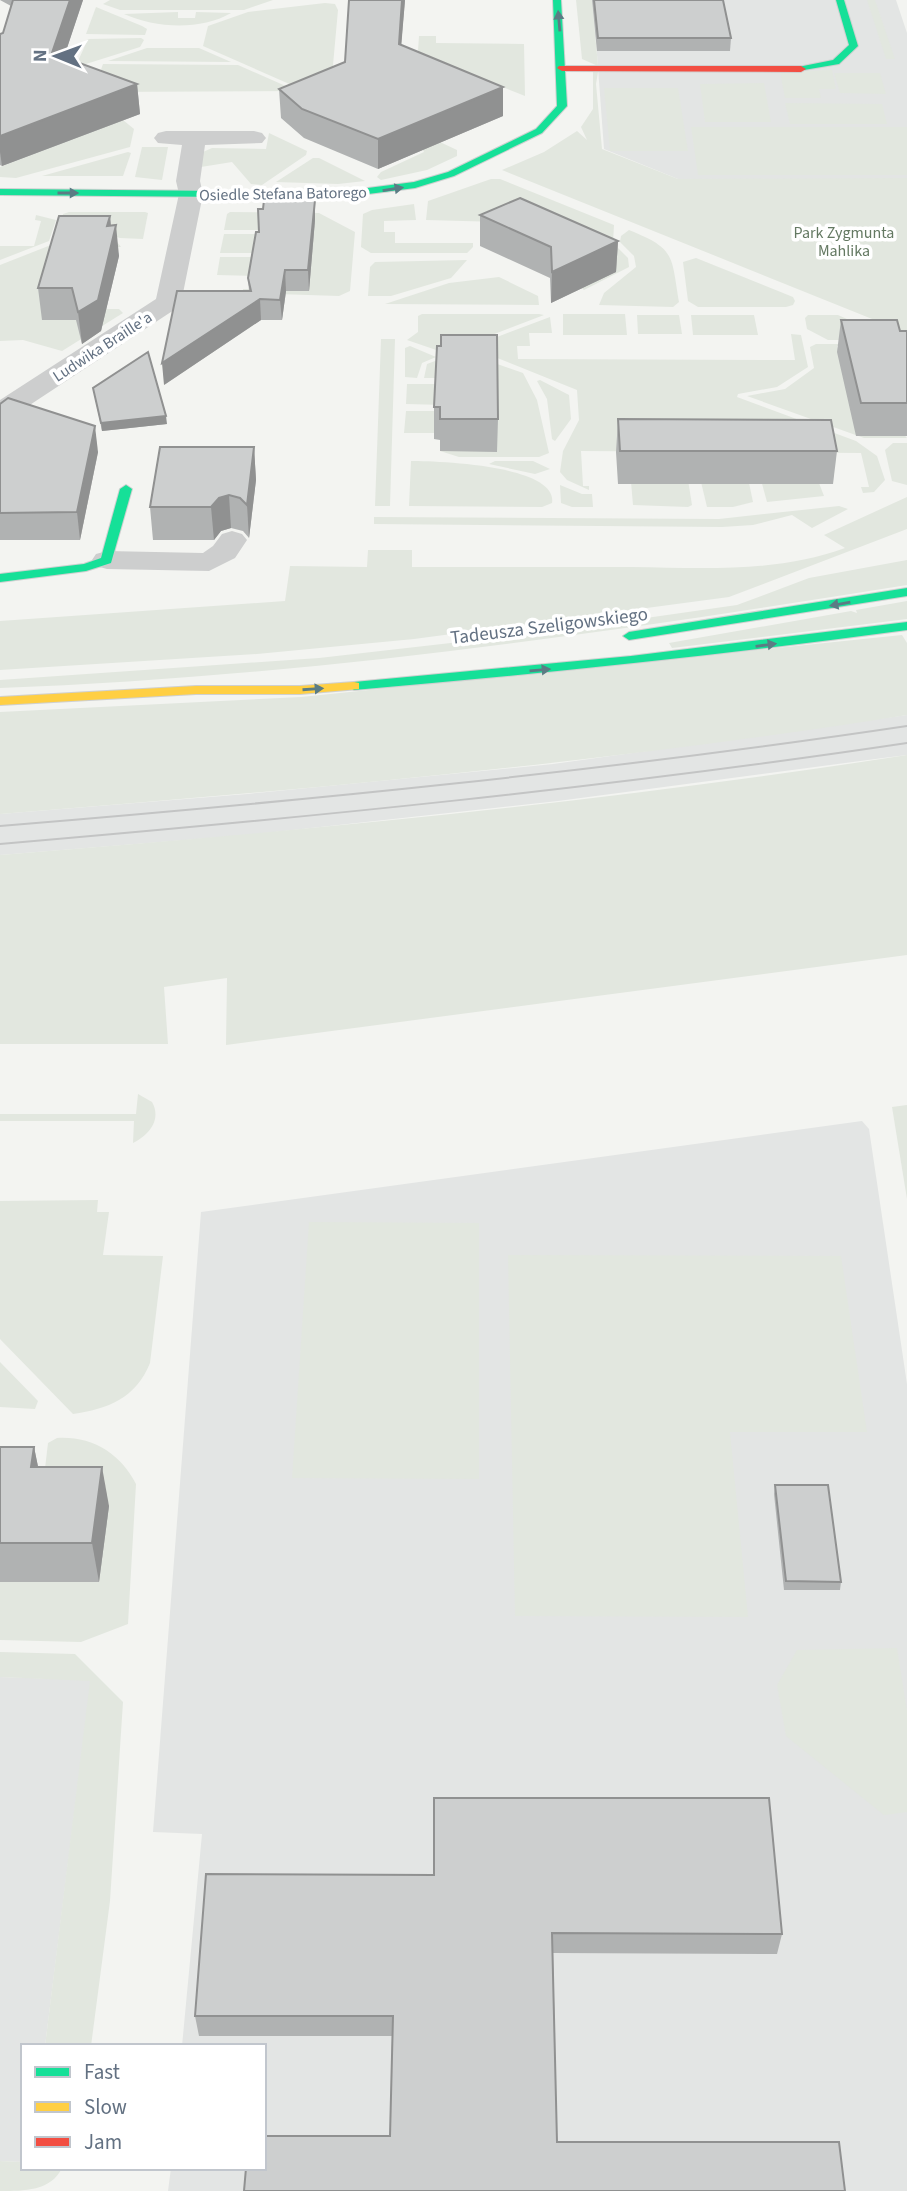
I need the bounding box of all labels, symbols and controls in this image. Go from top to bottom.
one-way arrow [553,10,564,32]
north arrow [21,21,91,91]
text: N [27,49,54,62]
street label: Osiedle Stefana Batorego [199,182,367,206]
one-way arrow [382,183,404,194]
one-way arrow [57,187,79,199]
park label: Park Zygmunta Mahlika [794,222,894,262]
street label: Ludwika Braille'a [49,306,157,387]
one-way arrow [829,599,851,610]
street label: Tadeusza Szeligowskiego [449,601,649,652]
one-way arrow [755,640,777,651]
one-way arrow [529,665,551,676]
one-way arrow [303,683,325,694]
legend [21,2044,266,2170]
text: Fast [84,2057,120,2087]
text: Slow [84,2092,127,2122]
text: Jam [84,2127,122,2157]

